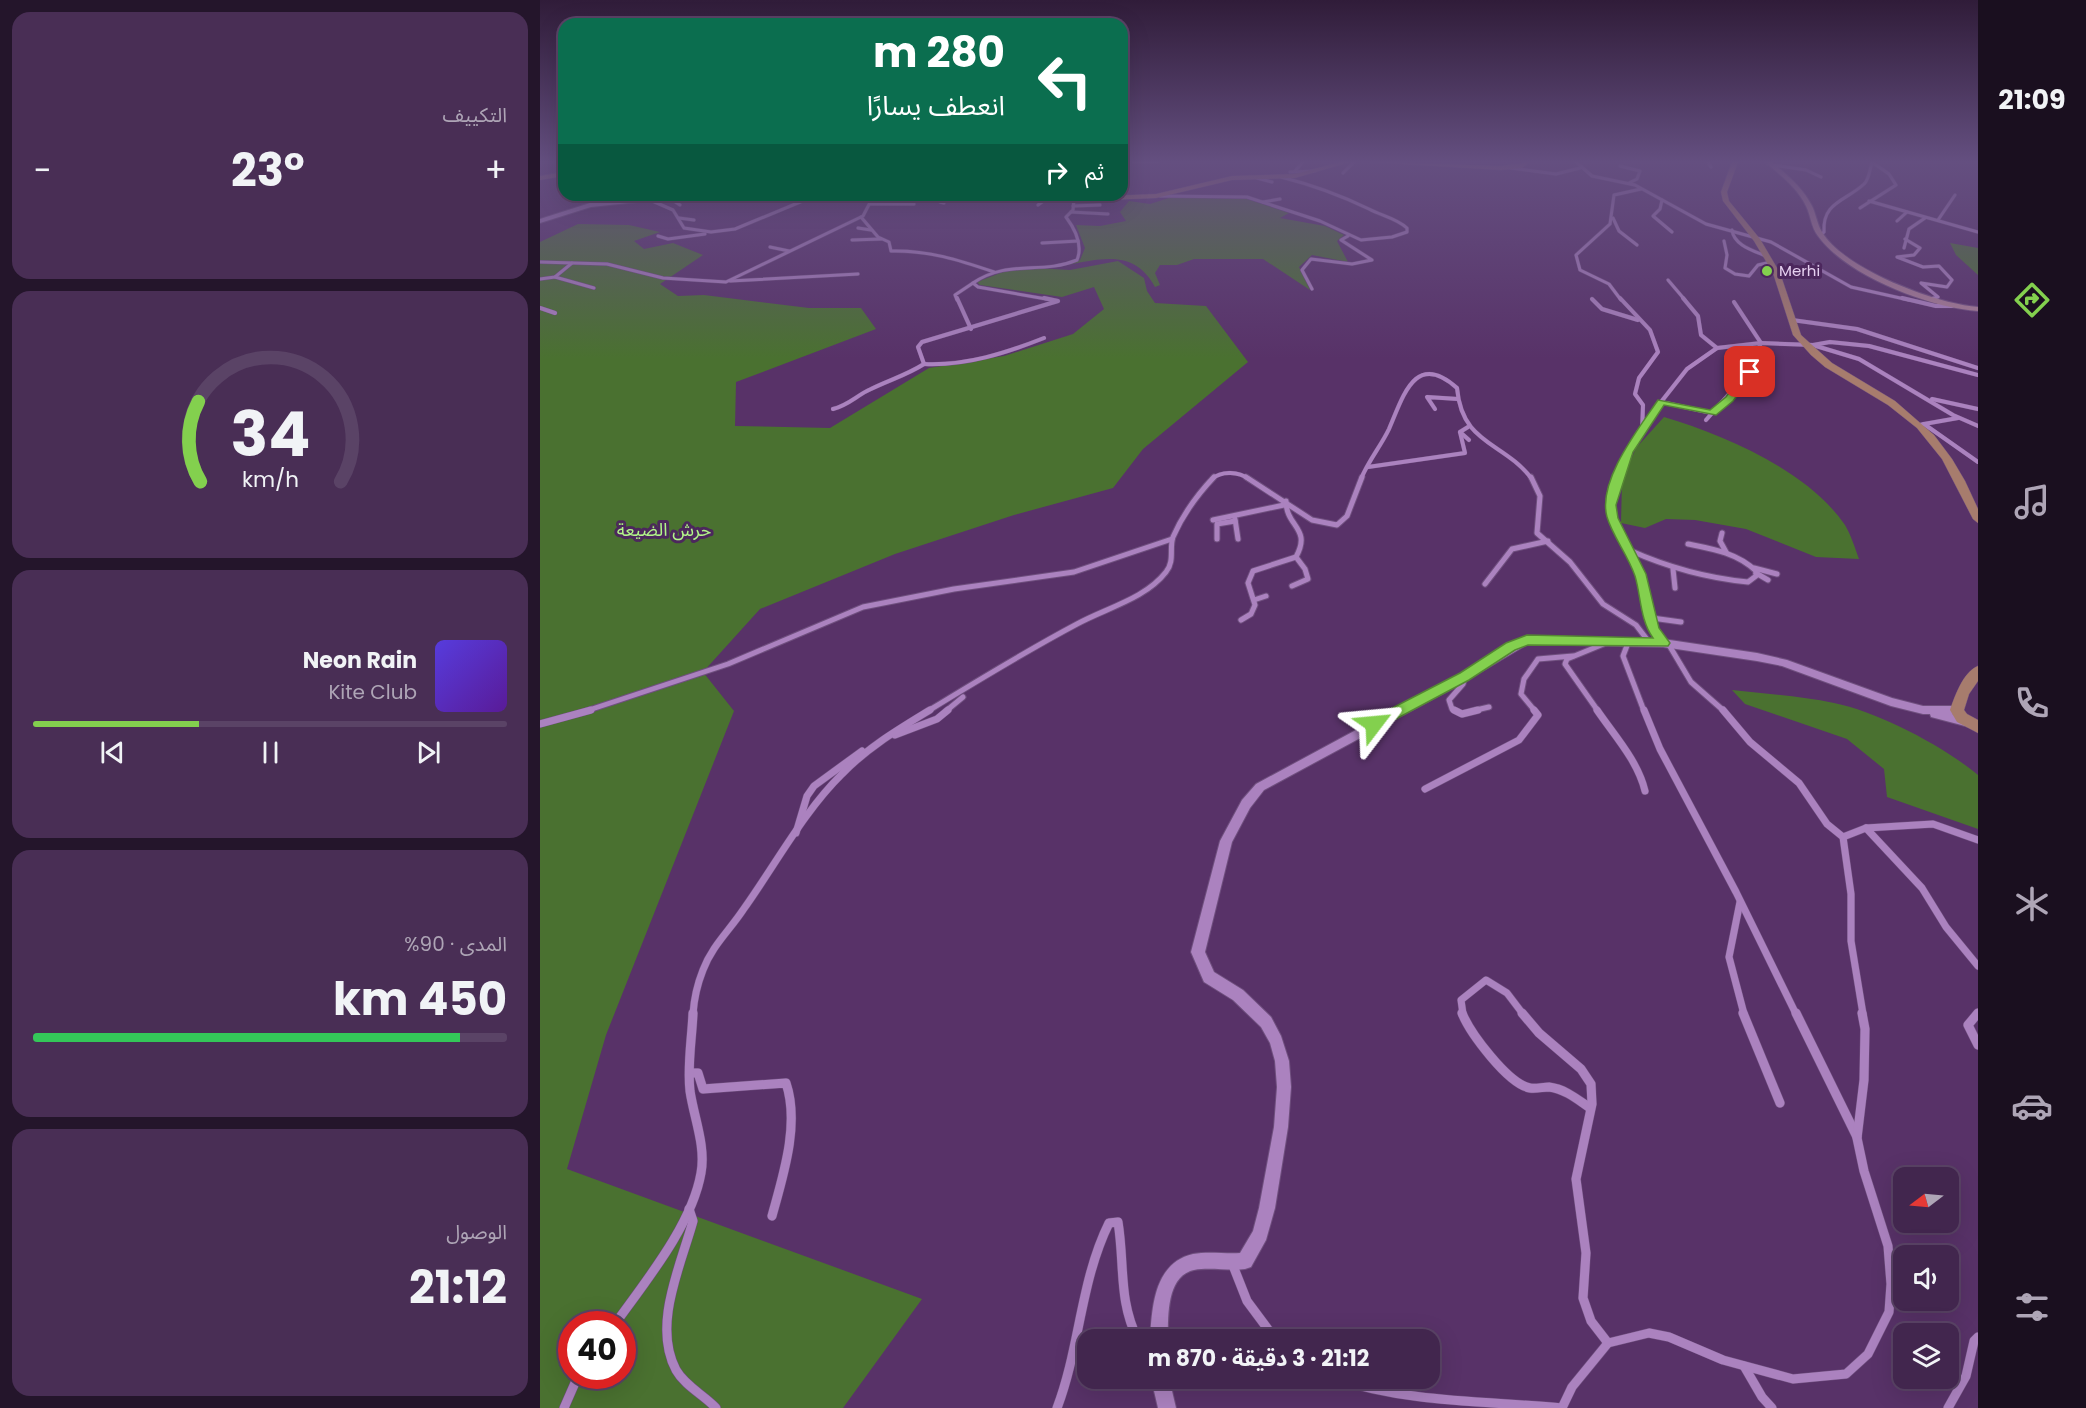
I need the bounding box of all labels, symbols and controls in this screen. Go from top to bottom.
text: 280 m [873,23,1005,82]
icon: left [1026,42,1104,120]
text: 21:09 [1998,81,2066,118]
text: انعطف يسارًا [867,87,1005,124]
text: التكييف [443,101,507,129]
text: 23° [231,139,305,202]
text: − [33,147,51,194]
text: + [484,147,507,194]
icon: right [1040,156,1073,189]
text: ثم [1085,157,1104,188]
place label: Merhi [1779,260,1820,281]
marker: Merhi [1760,264,1774,278]
icon: directions [2011,279,2053,321]
pin [1724,346,1775,397]
icon: arrive [1733,355,1766,388]
text: 34 [230,390,310,478]
text: km/h [241,464,299,495]
icon: music [2011,481,2053,523]
park label: حرش الضيعة [617,517,711,542]
text: Neon Rain [303,645,417,676]
text: Kite Club [328,678,417,706]
icon: phone [2011,682,2053,724]
position arrow [1342,692,1406,756]
icon: previous [96,736,129,769]
icon: pause [254,736,287,769]
icon: next [412,736,445,769]
icon: climate [2011,883,2053,925]
text: المدى · 90% [404,930,507,958]
text: 450 km [333,968,507,1031]
icon: car [2011,1085,2053,1127]
north arrow [1893,1167,1959,1233]
map controls [1893,1167,1959,1389]
text: الوصول [446,1218,507,1246]
button: sound [1893,1245,1959,1311]
text: 21:12 [409,1256,507,1319]
icon: filters [2011,1286,2053,1328]
speed limit sign: 40 [558,1311,636,1389]
button: layers [1893,1323,1959,1389]
text: 21:12 · 3 دقيقة · 870 m [1148,1343,1369,1374]

